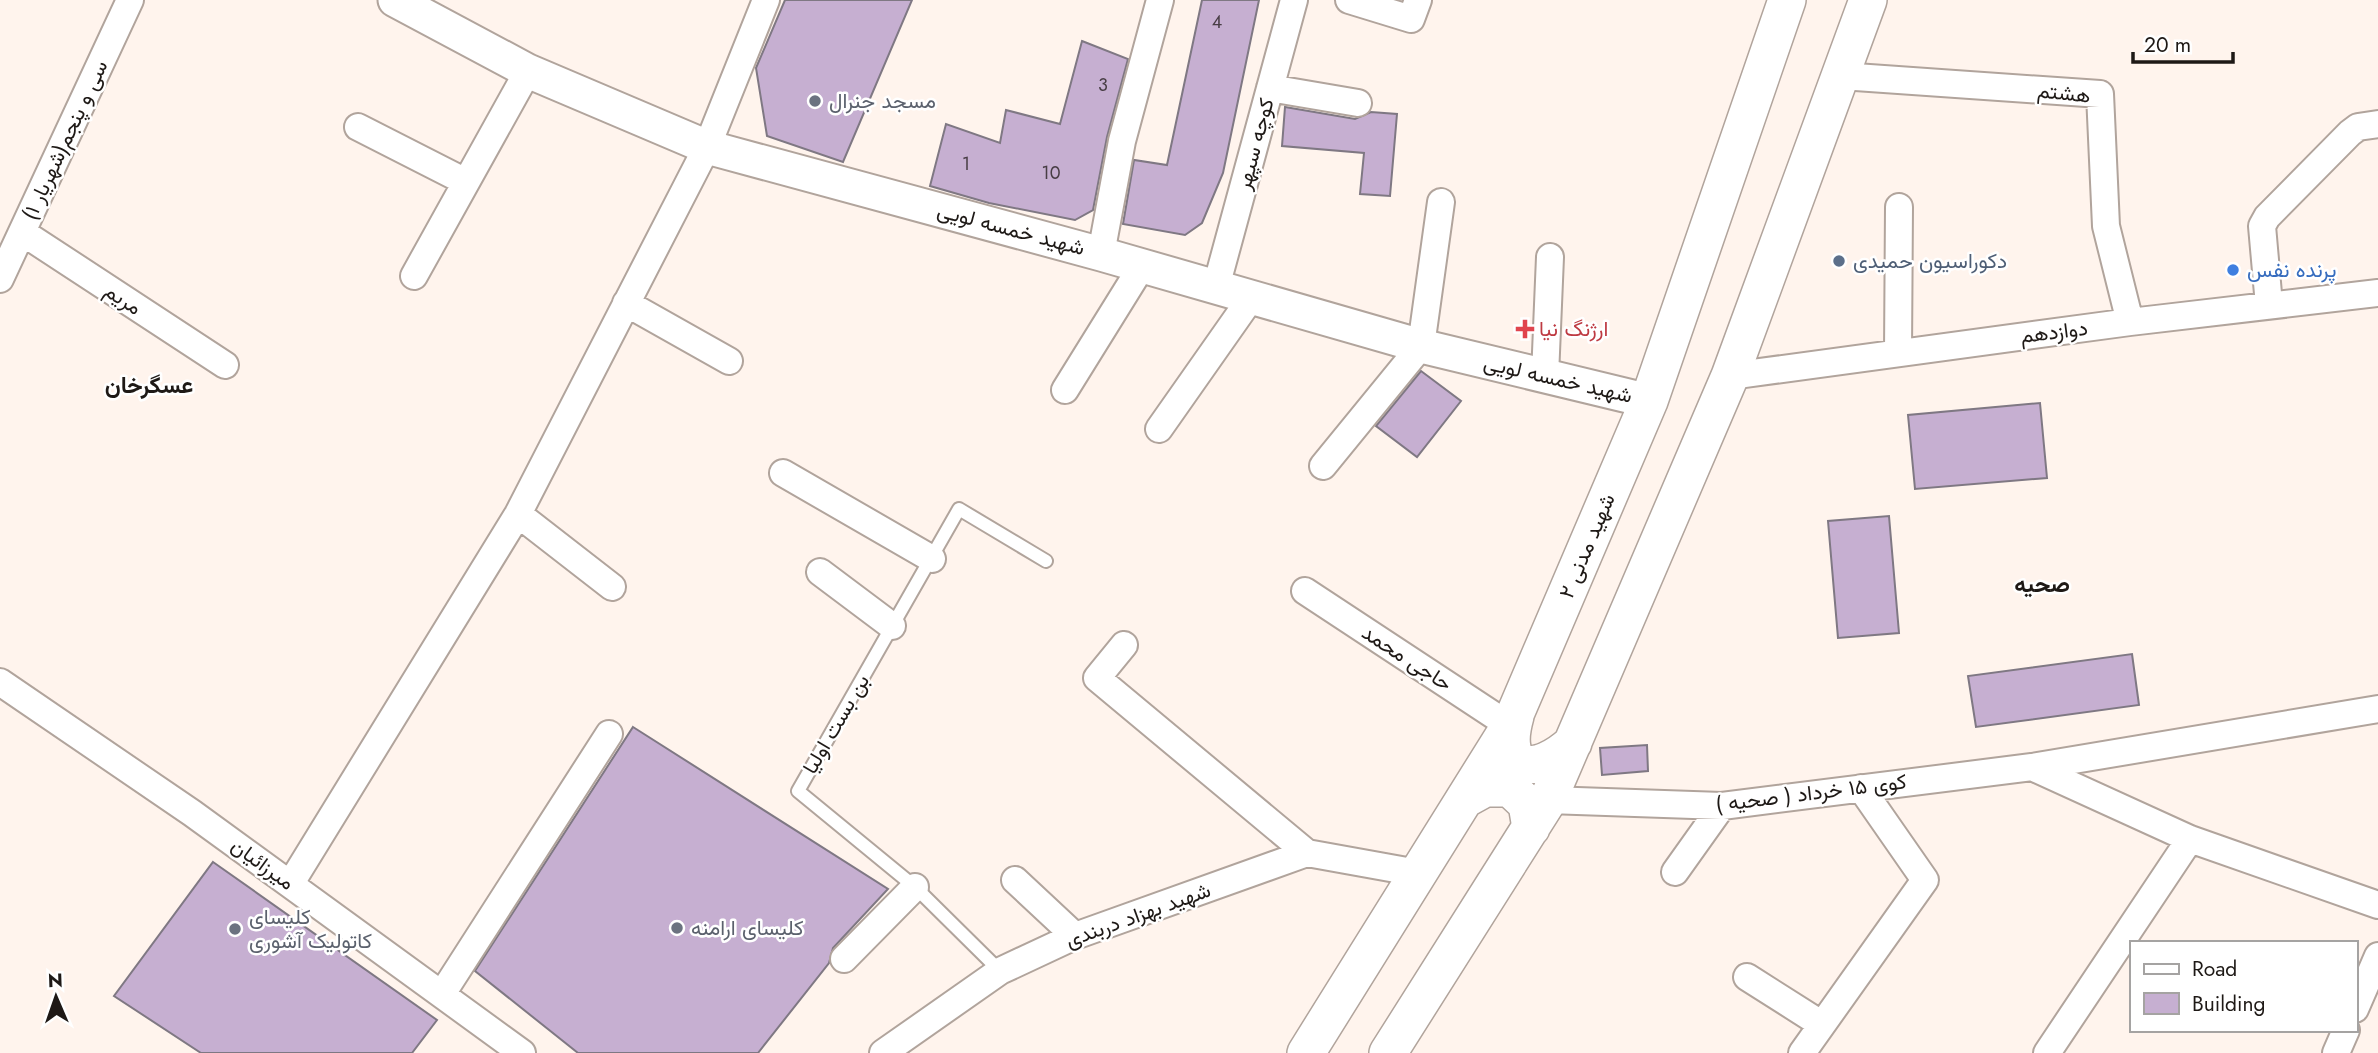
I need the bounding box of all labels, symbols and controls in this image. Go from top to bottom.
house number: 4 [1212,9,1222,35]
scale bar [2133,21,2233,65]
text: 20 m [2144,30,2191,60]
street label: سی و پنجم(شهریار ۱) [15,55,115,225]
house number: 3 [1098,72,1108,98]
street label: هشتم [2036,75,2092,111]
place label: مسجد جنرال [829,86,936,116]
marker: مسجد جنرال [807,93,823,109]
street label: کوچه سپهر [1228,95,1282,194]
house number: 1 [962,151,970,177]
house number: 10 [1042,160,1061,186]
street label: شهید خمسه لویی [934,195,1088,263]
place label: دکوراسیون حمیدی [1853,246,2007,276]
marker: دکوراسیون حمیدی [1831,253,1847,269]
place label: پرنده نفس [2247,255,2337,285]
marker: پرنده نفس [2225,262,2241,278]
street label: مریم [98,276,148,322]
street label: دوازدهم [2019,313,2089,351]
place label: ارژنگ نیا [1539,314,1608,344]
marker: ارژنگ نیا [1517,321,1533,337]
street label: شهید خمسه لویی [1481,347,1635,411]
district label: عسگرخان [105,368,193,402]
street label: شهید مدنی ۲ [1551,489,1623,603]
district label: صحیه [2014,567,2070,601]
street label: حاجی محمد [1356,618,1458,698]
street label: بن بست اولیا [795,669,877,779]
street label: کوی ۱۵ خرداد ( صحیه ) [1714,766,1908,820]
street label: میرزائیان [225,831,301,897]
street label: شهید بهزاد دربندی [1061,875,1215,955]
place label: کلیسای کاتولیک آشوری [249,902,372,956]
place label: کلیسای ارامنه [691,913,804,943]
marker: کلیسای ارامنه [669,920,685,936]
marker: کلیسای کاتولیک آشوری [227,921,243,937]
legend [2130,941,2357,1032]
text: Road [2192,954,2237,984]
north arrow [21,962,91,1032]
text: N [47,967,63,994]
text: Building [2192,989,2265,1019]

